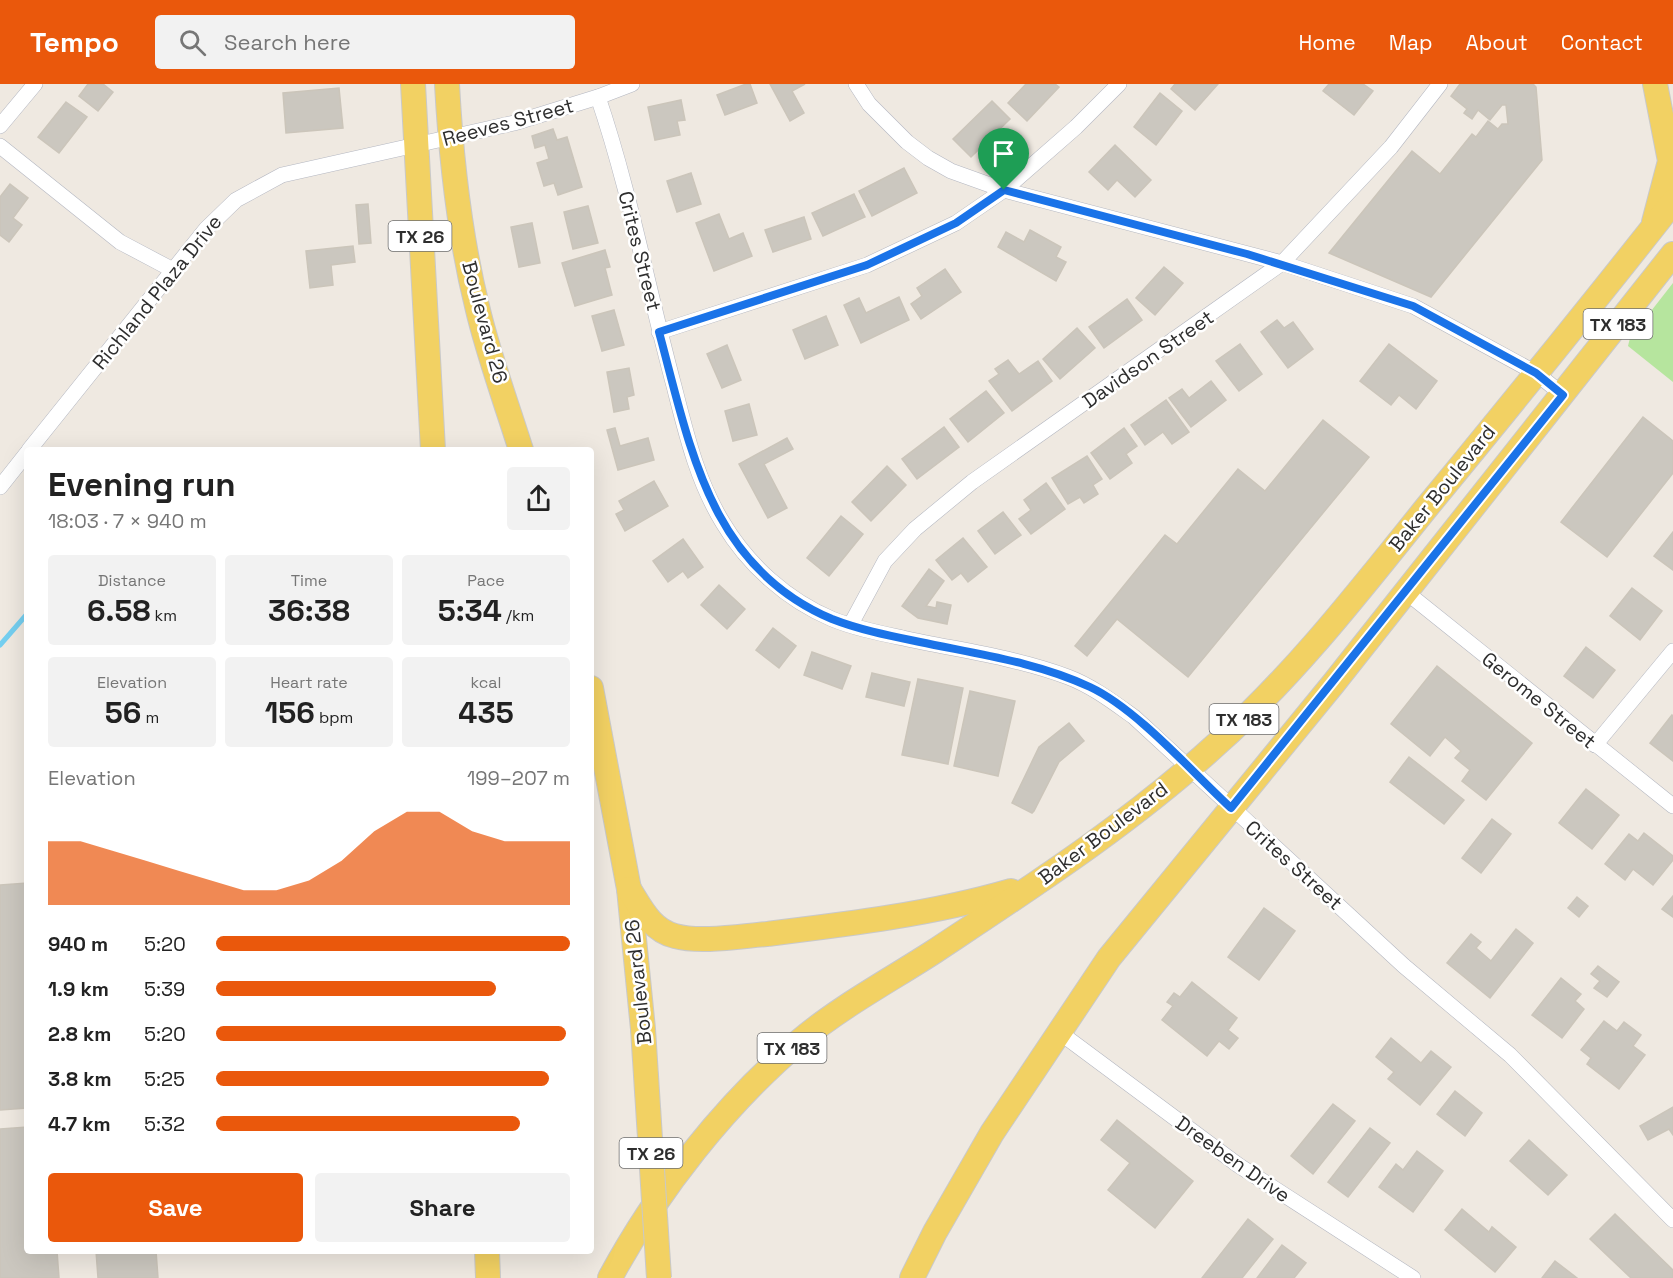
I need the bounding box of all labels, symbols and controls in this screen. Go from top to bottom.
search box [155,15,575,69]
text: Tempo [30,24,119,60]
icon: search [176,26,209,59]
text: Search here [224,28,351,56]
text: Home [1298,29,1356,56]
text: Map [1389,29,1433,56]
text: About [1466,29,1528,56]
text: Contact [1561,29,1643,56]
street label: Reeves Street [439,92,577,152]
pin [978,128,1029,190]
icon: arrive [987,137,1020,170]
street label: Crites Street [613,188,667,314]
street label: Richland Plaza Drive [87,209,227,375]
road number: TX 26 [388,221,452,251]
street label: Boulevard 26 [456,258,514,386]
street label: Davidson Street [1077,304,1219,414]
road number: TX 183 [1584,309,1652,339]
street label: Baker Boulevard [1383,419,1501,557]
text: Evening run [48,464,236,506]
button: share [507,467,570,530]
text: 18:03 · 7 × 940 m [48,508,207,534]
text: Distance [98,570,166,591]
text: Time [291,570,327,591]
text: Pace [467,570,505,591]
text: 6.58 [87,591,150,630]
text: 36:38 [268,591,350,630]
text: 5:34 [438,591,502,630]
text: km [150,605,177,626]
text: /km [502,605,534,626]
street label: Gerome Street [1476,646,1602,754]
text: Elevation [97,672,167,693]
text: Heart rate [270,672,348,693]
text: kcal [471,672,501,693]
text: 56 [105,693,141,732]
text: 156 [265,693,315,732]
text: 435 [458,693,514,732]
road number: TX 183 [1210,704,1278,734]
text: m [141,707,159,728]
text: bpm [315,707,353,728]
text: Elevation [48,765,136,791]
text: 199–207 m [467,765,570,791]
street label: Baker Boulevard [1033,776,1173,890]
street label: Crites Street [1240,814,1348,916]
street label: Boulevard 26 [619,918,657,1046]
text: 940 m [48,931,108,957]
text: 5:20 [144,931,186,957]
text: 1.9 km [48,976,109,1002]
text: 5:39 [144,976,185,1002]
text: 2.8 km [48,1021,111,1047]
text: 5:20 [144,1021,186,1047]
road number: TX 183 [758,1033,826,1063]
text: 3.8 km [48,1066,112,1092]
text: 5:25 [144,1066,185,1092]
street label: Dreeben Drive [1171,1110,1295,1208]
text: 4.7 km [48,1111,111,1137]
text: 5:32 [144,1111,185,1137]
road number: TX 26 [620,1138,682,1168]
button: Save [48,1173,303,1242]
button: Share [315,1173,570,1242]

